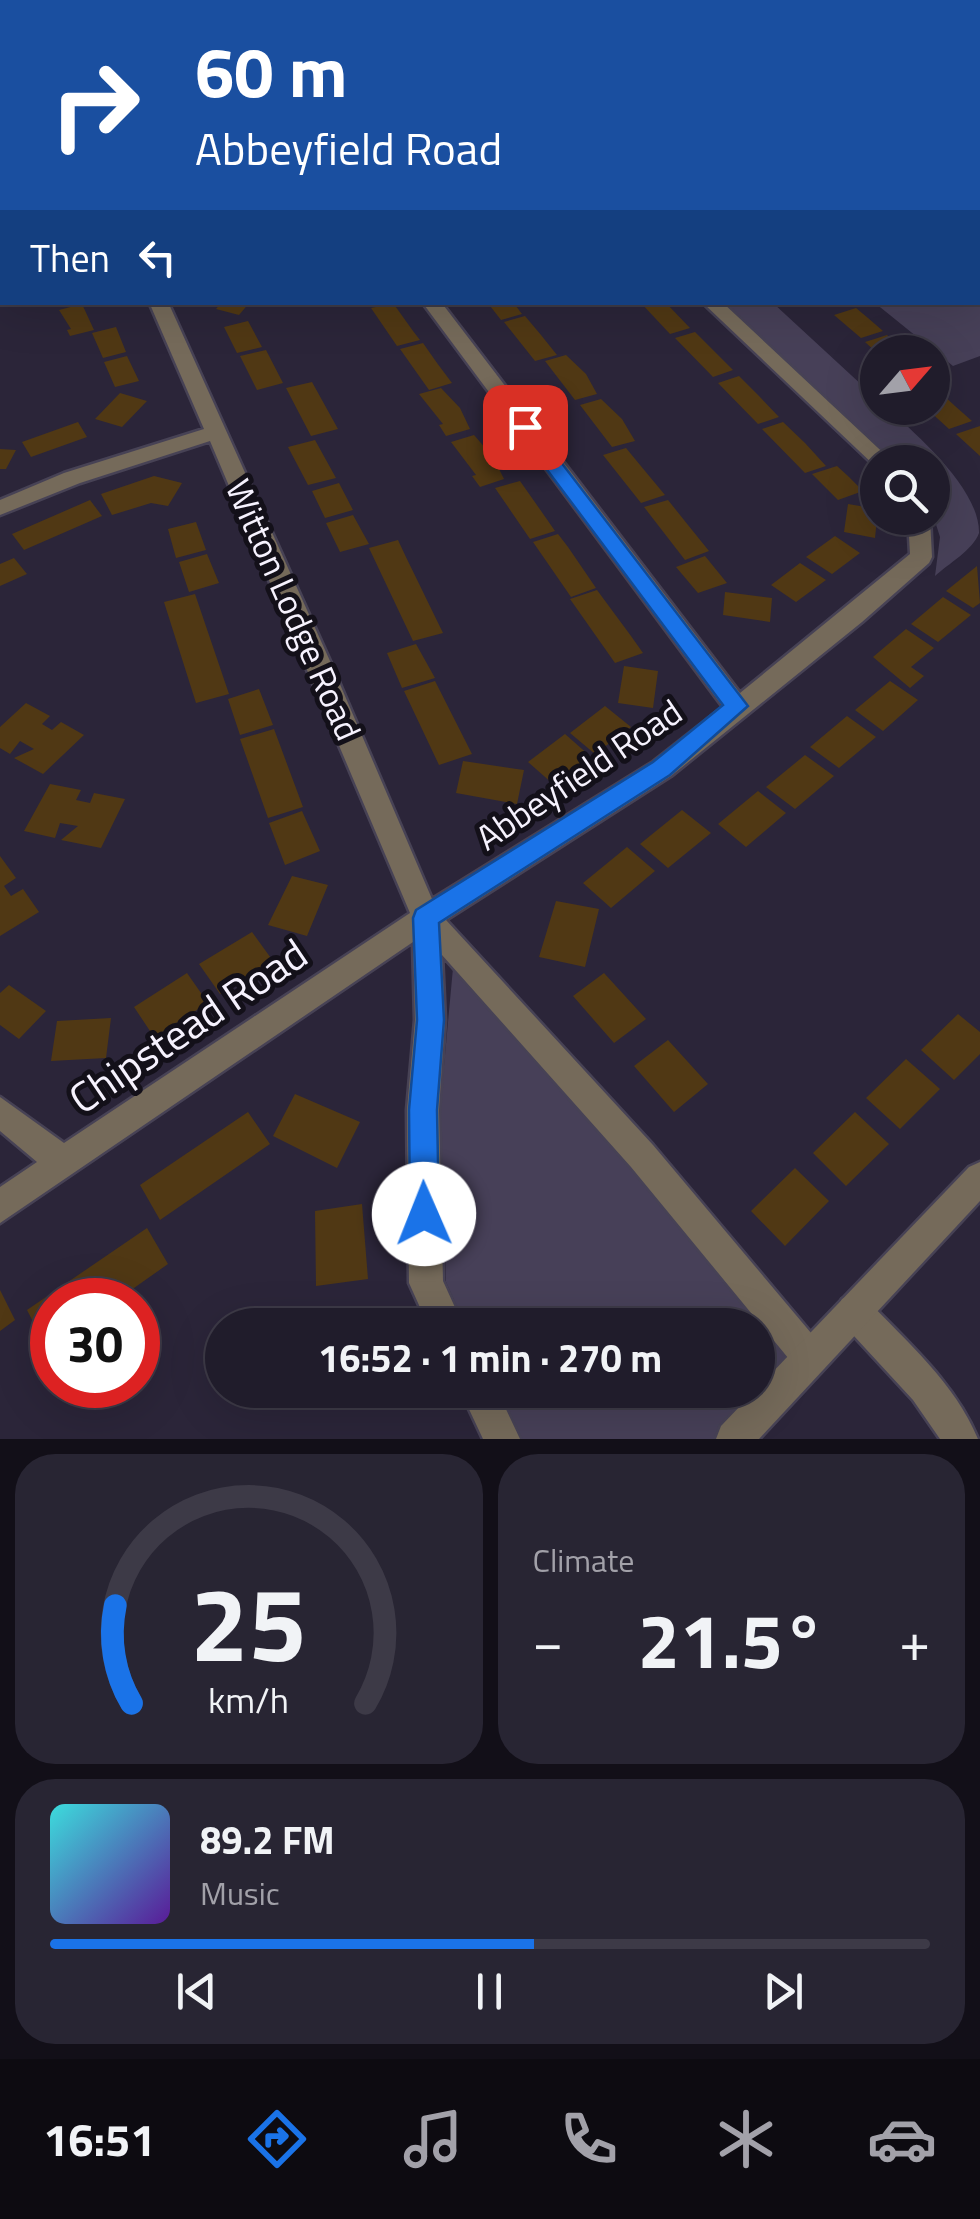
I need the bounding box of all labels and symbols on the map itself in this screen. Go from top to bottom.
north arrow [860,335,950,425]
pin [483,385,568,470]
street label: Witton Lodge Road [212,470,376,749]
street label: Abbeyfield Road [464,685,693,863]
street label: Chipstead Road [55,922,320,1129]
position arrow [372,1162,476,1266]
speed limit sign: 30 [30,1278,160,1408]

